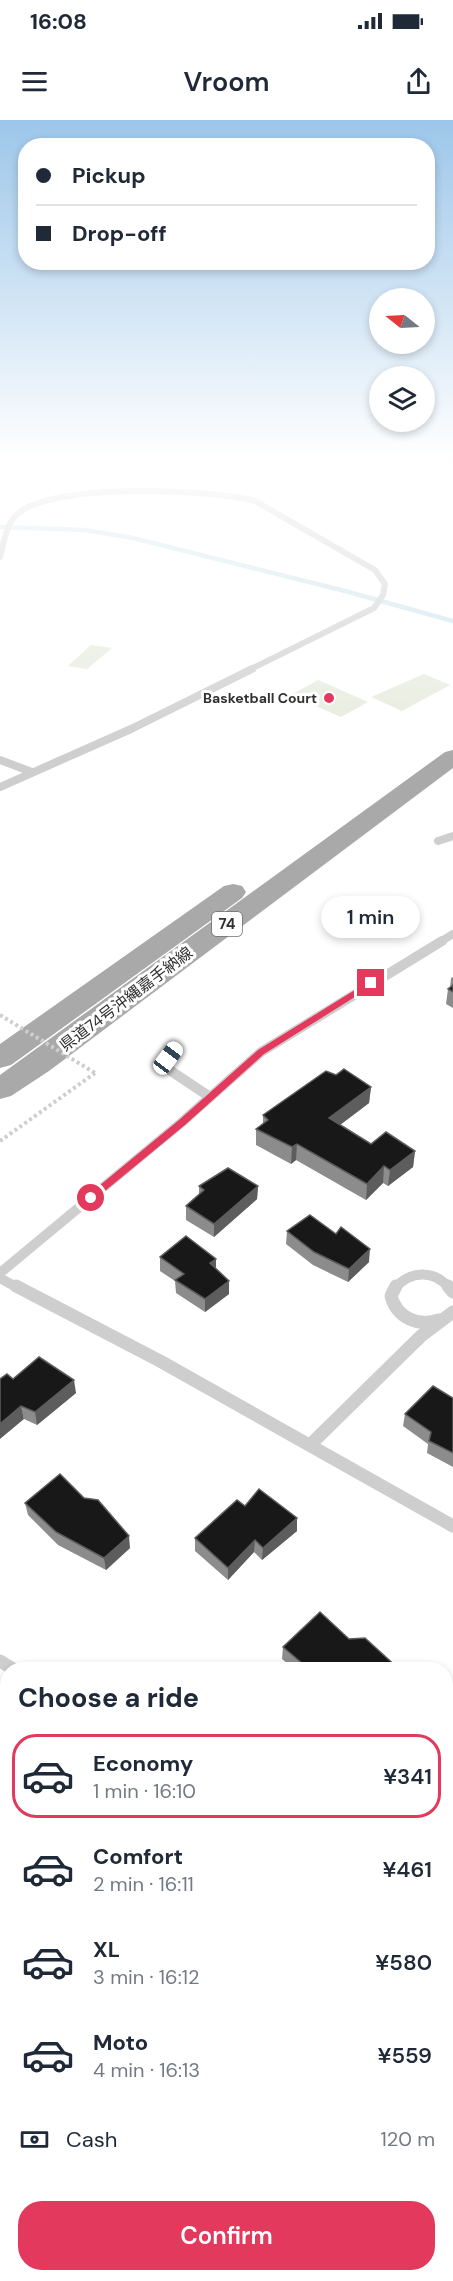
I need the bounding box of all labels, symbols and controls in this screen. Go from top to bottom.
text: 16:08 [30,7,87,36]
text: Vroom [183,64,270,99]
icon: menu [18,65,51,98]
icon: share [402,65,435,98]
text: Pickup [72,161,146,190]
text: Drop-off [72,219,167,248]
north arrow [369,288,435,354]
map controls [369,288,435,432]
button: layers [369,366,435,432]
place label: Basketball Court [203,689,317,707]
marker: Basketball Court [322,691,336,705]
callout: 1 min [322,896,421,938]
text: 1 min [347,904,394,930]
road number: 74 [212,912,242,936]
street label: 県道74号沖縄嘉手納線 [55,942,197,1056]
route end [357,969,384,996]
car [150,1038,186,1078]
route start [77,1184,104,1211]
text: Choose a ride [18,1680,199,1715]
icon: car [21,1749,75,1803]
text: Economy [93,1749,193,1778]
text: ¥341 [383,1762,432,1791]
text: 1 min · 16:10 [93,1778,196,1804]
icon: car [21,1842,75,1896]
text: Comfort [93,1842,183,1871]
text: ¥461 [382,1855,432,1884]
text: 2 min · 16:11 [93,1871,194,1897]
icon: car [21,1935,75,1989]
text: XL [93,1935,120,1964]
text: ¥580 [375,1948,432,1977]
text: 3 min · 16:12 [93,1964,199,1990]
icon: car [21,2028,75,2082]
text: Moto [93,2028,148,2057]
text: ¥559 [377,2041,432,2070]
text: 4 min · 16:13 [93,2057,200,2083]
icon: cash [18,2123,51,2156]
text: Cash [66,2125,117,2154]
text: 120 m [381,2126,435,2152]
button: Confirm [18,2201,435,2270]

